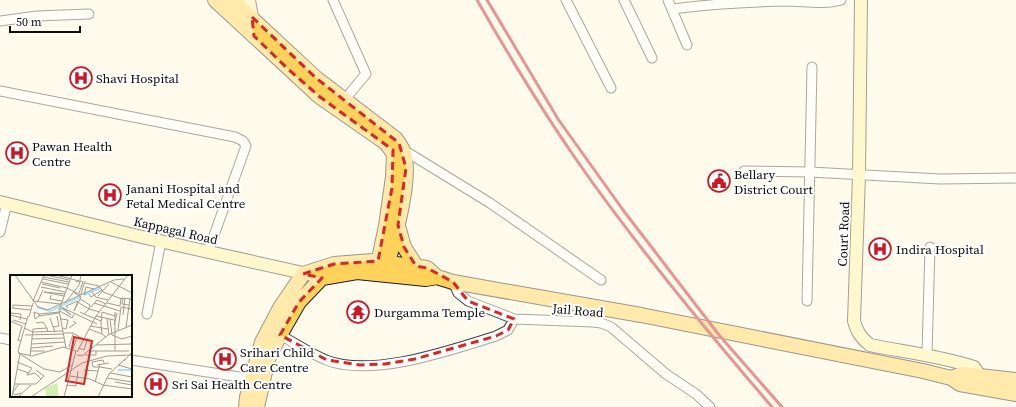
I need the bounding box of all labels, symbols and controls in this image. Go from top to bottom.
scale bar [10,8,80,34]
text: 50 m [16,14,42,30]
hospital icon: Shavi Hospital [68,65,94,91]
place label: Shavi Hospital [96,70,179,87]
place label: Pawan Health Centre [32,138,112,170]
hospital icon: Pawan Health Centre [4,140,30,166]
place label: Bellary District Court [734,166,813,198]
public building icon: Bellary District Court [706,168,732,194]
place label: Janani Hospital and Fetal Medical Centre [125,180,246,212]
hospital icon: Janani Hospital and Fetal Medical Centre [97,182,123,208]
street label: Court Road [834,200,853,267]
street label: Kappagal Road [132,213,220,249]
hospital icon: Indira Hospital [867,236,893,262]
place label: Indira Hospital [896,241,984,258]
inset map [10,275,132,397]
temple icon: Durgamma Temple [345,299,371,325]
street label: Jail Road [551,300,605,321]
place label: Durgamma Temple [374,304,485,321]
place label: Srihari Child Care Centre [240,344,315,376]
hospital icon: Srihari Child Care Centre [212,346,238,372]
hospital icon: Sri Sai Health Centre [143,371,169,397]
place label: Sri Sai Health Centre [172,376,293,393]

